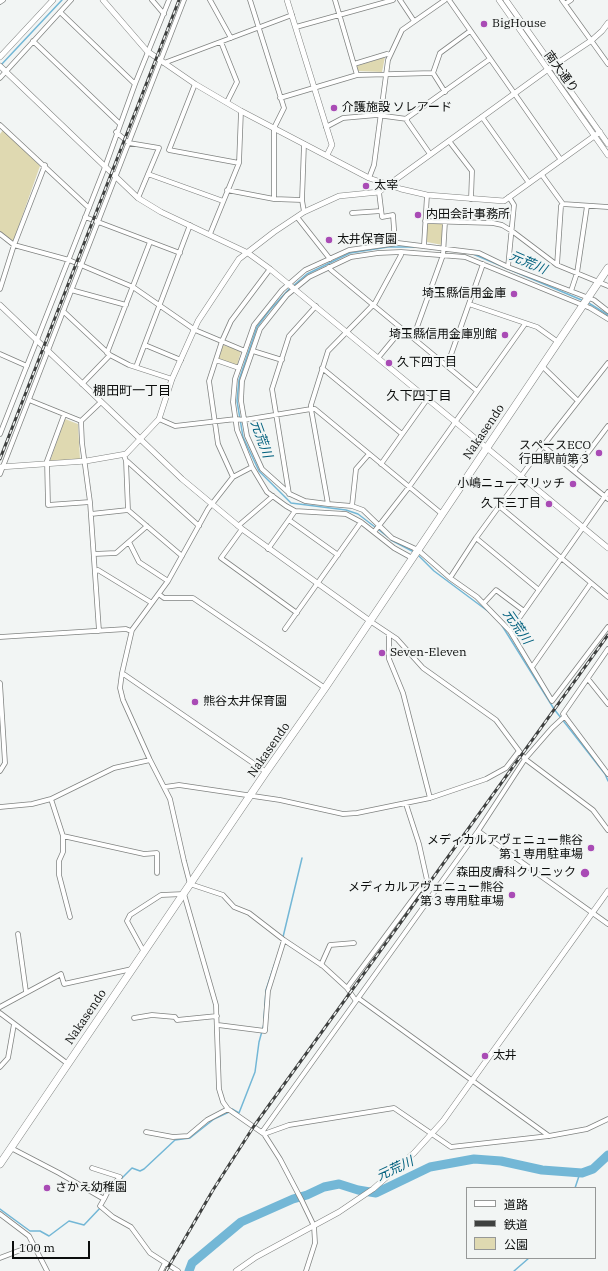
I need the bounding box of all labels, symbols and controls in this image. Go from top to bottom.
place label: BigHouse [492,17,546,31]
marker: BigHouse [479,19,489,29]
street label: 南大通り [541,48,581,96]
place label: 介護施設 ソレアード [342,101,452,115]
marker: 介護施設 ソレアード [329,103,339,113]
place label: 太宰 [374,179,398,193]
marker: 太宰 [361,181,371,191]
place label: 内田会計事務所 [426,208,510,222]
marker: 内田会計事務所 [413,210,423,220]
place label: 太井保育園 [337,233,397,247]
marker: 太井保育園 [324,235,334,245]
water label: 元荒川 [507,248,549,278]
place label: 埼玉縣信用金庫 [422,287,506,301]
marker: 埼玉縣信用金庫 [509,289,519,299]
place label: 埼玉縣信用金庫別館 [389,328,497,342]
marker: 埼玉縣信用金庫別館 [500,330,510,340]
place label: 久下四丁目 [397,356,457,370]
marker: 久下四丁目 [384,358,394,368]
district label: 棚田町一丁目 [93,383,171,399]
district label: 久下四丁目 [387,388,451,404]
street label: Nakasendo [460,402,508,462]
water label: 元荒川 [247,418,275,460]
place label: スペースECO 行田駅前第３ [519,439,591,467]
marker: スペースECO 行田駅前第３ [594,448,604,458]
place label: 小嶋ニューマリッチ [457,477,565,491]
marker: 小嶋ニューマリッチ [568,479,578,489]
place label: 久下三丁目 [481,497,541,511]
marker: 久下三丁目 [544,499,554,509]
water label: 元荒川 [499,607,535,647]
place label: Seven-Eleven [390,646,467,660]
marker: Seven-Eleven [377,648,387,658]
place label: 熊谷太井保育園 [203,695,287,709]
marker: 熊谷太井保育園 [190,697,200,707]
street label: Nakasendo [245,720,293,780]
place label: メディカルアヴェニュー熊谷 第１専用駐車場 [427,834,583,862]
marker: メディカルアヴェニュー熊谷 第１専用駐車場 [586,843,596,853]
place label: 森田皮膚科クリニック [456,866,576,880]
marker: 森田皮膚科クリニック [579,867,591,879]
place label: メディカルアヴェニュー熊谷 第３専用駐車場 [348,881,504,909]
marker: メディカルアヴェニュー熊谷 第３専用駐車場 [507,890,517,900]
street label: Nakasendo [62,987,110,1047]
place label: 太井 [493,1049,517,1063]
marker: 太井 [480,1051,490,1061]
water label: 元荒川 [374,1154,416,1184]
place label: さかえ幼稚園 [55,1181,127,1195]
marker: さかえ幼稚園 [42,1183,52,1193]
legend [466,1187,596,1259]
text: 道路 [504,1197,528,1212]
text: 鉄道 [504,1217,528,1232]
scale bar [14,1233,92,1259]
text: 公園 [504,1237,528,1252]
text: 100 m [19,1240,55,1255]

